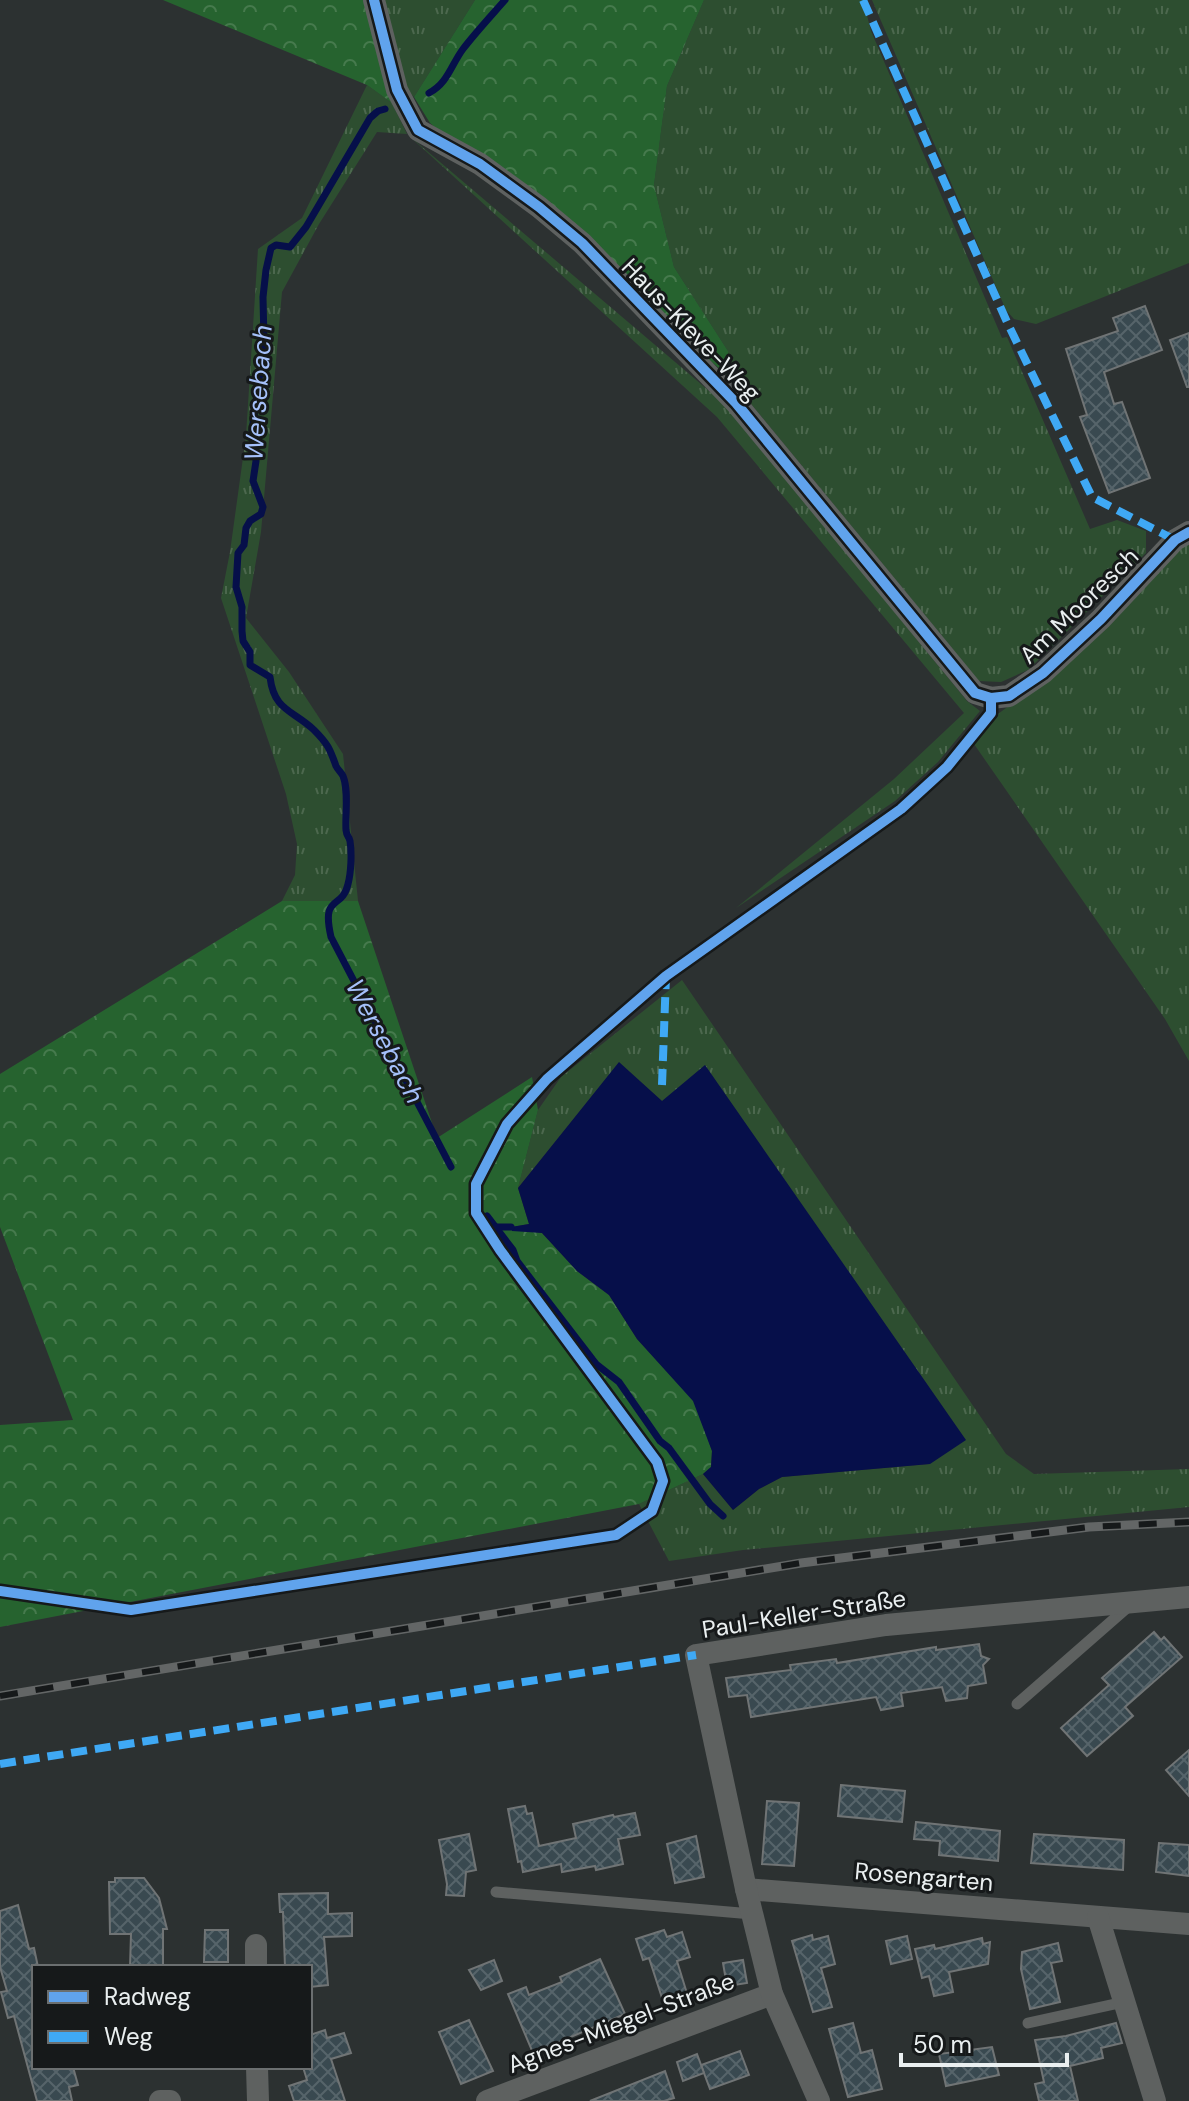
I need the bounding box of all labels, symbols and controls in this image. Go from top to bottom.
street label: Haus-Kleve-Weg [615,251,768,408]
water label: Wersebach [236,324,280,462]
street label: Am Mooresch [1013,541,1145,670]
water label: Wersebach [338,973,432,1109]
street label: Paul-Keller-Straße [700,1582,908,1645]
street label: Rosengarten [853,1855,995,1898]
legend [32,1965,312,2069]
street label: Agnes-Miegel-Straße [503,1965,739,2080]
text: Radweg [104,1981,191,2012]
scale bar [901,2017,1067,2067]
text: Weg [104,2021,153,2052]
text: 50 m [913,2029,972,2060]

